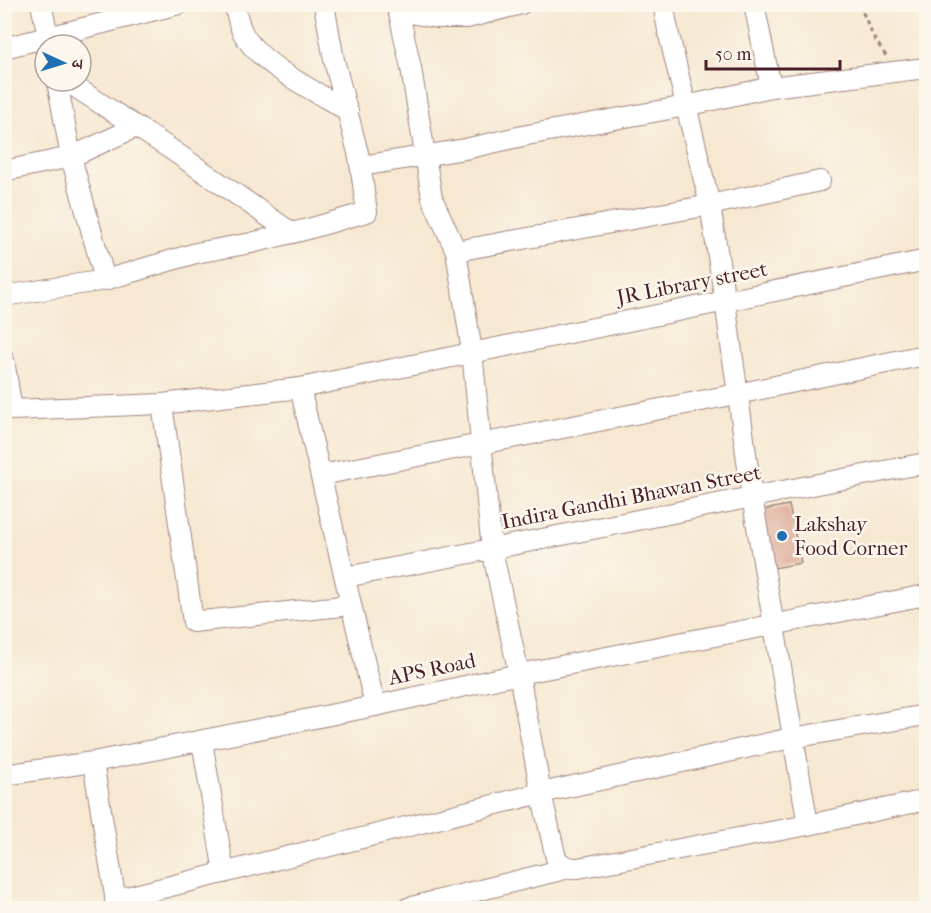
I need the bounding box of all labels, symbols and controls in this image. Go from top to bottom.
north arrow [33,33,93,93]
scale bar [706,33,840,71]
text: 50 m [715,44,752,65]
text: उ [68,58,87,71]
street label: JR Library street [613,257,770,310]
street label: Indira Gandhi Bhawan Street [499,460,763,534]
place label: Lakshay Food Corner [794,512,907,560]
marker: Lakshay Food Corner [775,529,789,543]
street label: APS Road [385,648,478,690]

